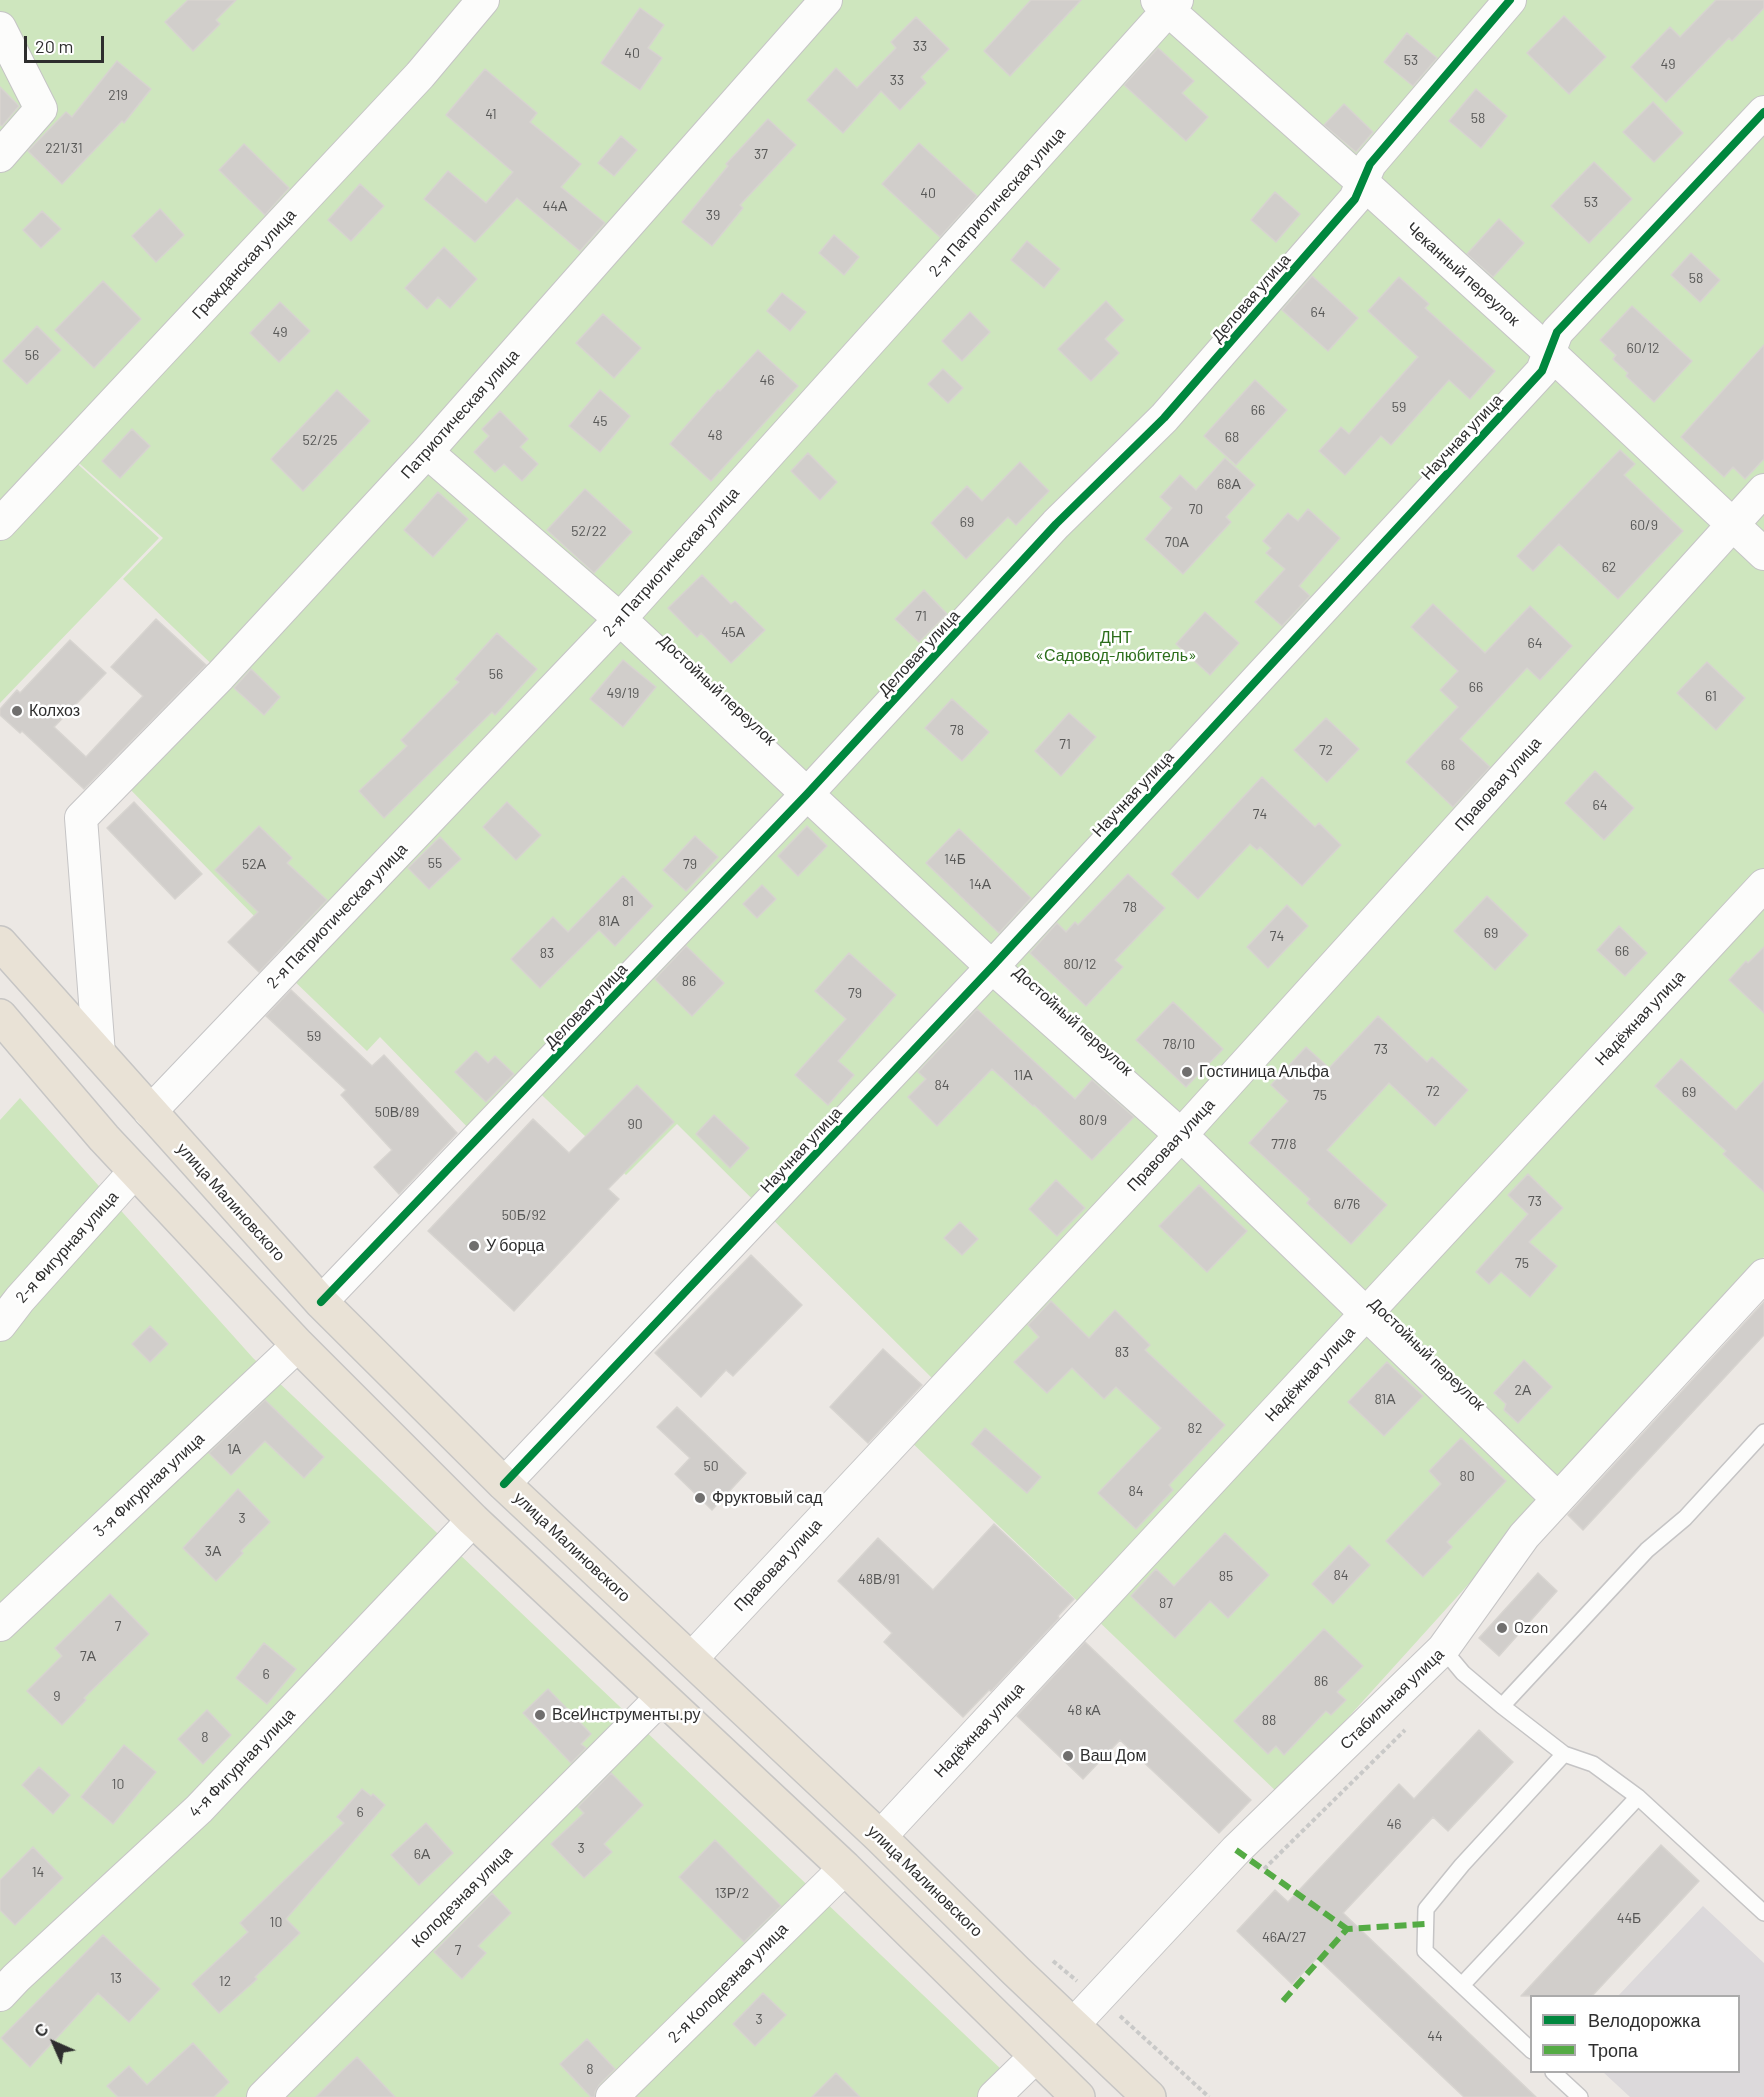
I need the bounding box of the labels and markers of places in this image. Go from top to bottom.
place label: Колхоз [29,701,80,721]
marker: Колхоз [10,704,24,718]
place label: Гостиница Альфа [1199,1062,1329,1082]
marker: Гостиница Альфа [1180,1065,1194,1079]
place label: У борца [486,1236,544,1256]
marker: У борца [467,1239,481,1253]
place label: Фруктовый сад [712,1488,822,1508]
marker: Фруктовый сад [693,1491,707,1505]
place label: Ozon [1514,1618,1548,1638]
marker: Ozon [1495,1621,1509,1635]
place label: ВсеИнструменты.ру [552,1705,701,1725]
marker: ВсеИнструменты.ру [533,1708,547,1722]
place label: Ваш Дом [1080,1746,1147,1766]
marker: Ваш Дом [1061,1749,1075,1763]

